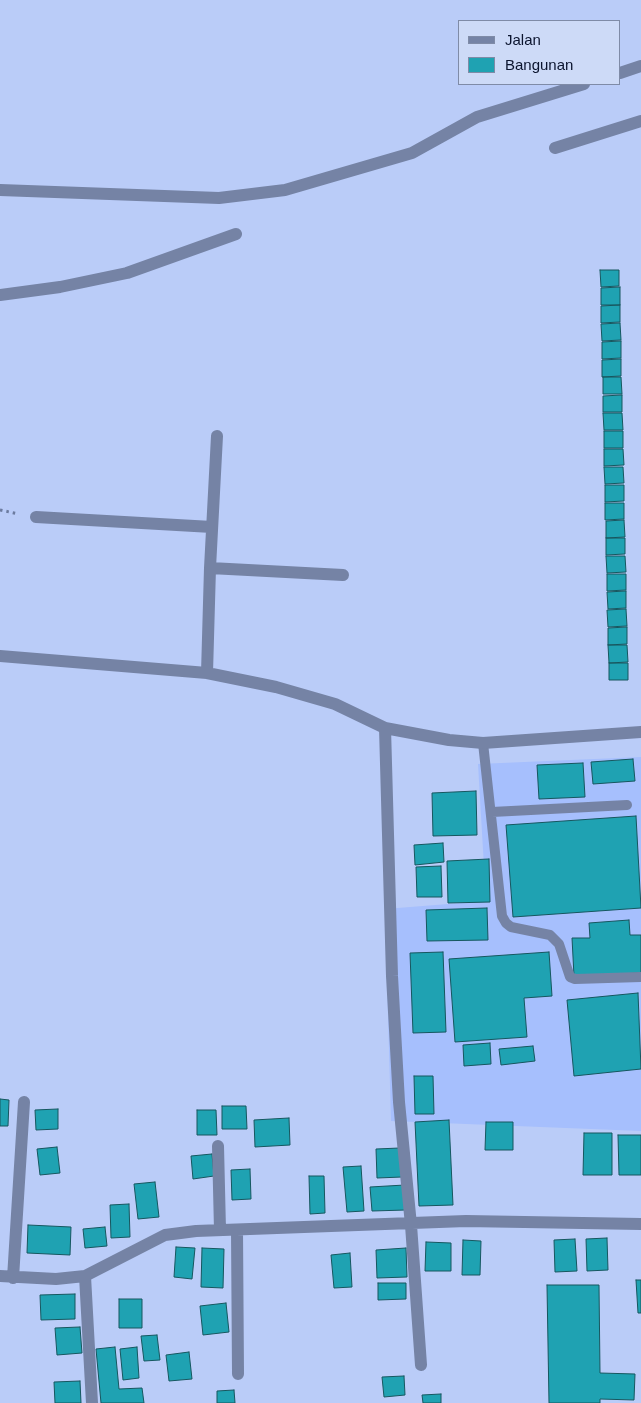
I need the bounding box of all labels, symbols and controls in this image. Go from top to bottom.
legend [458,20,621,85]
text: Jalan [505,31,541,48]
text: Bangunan [505,56,573,73]

